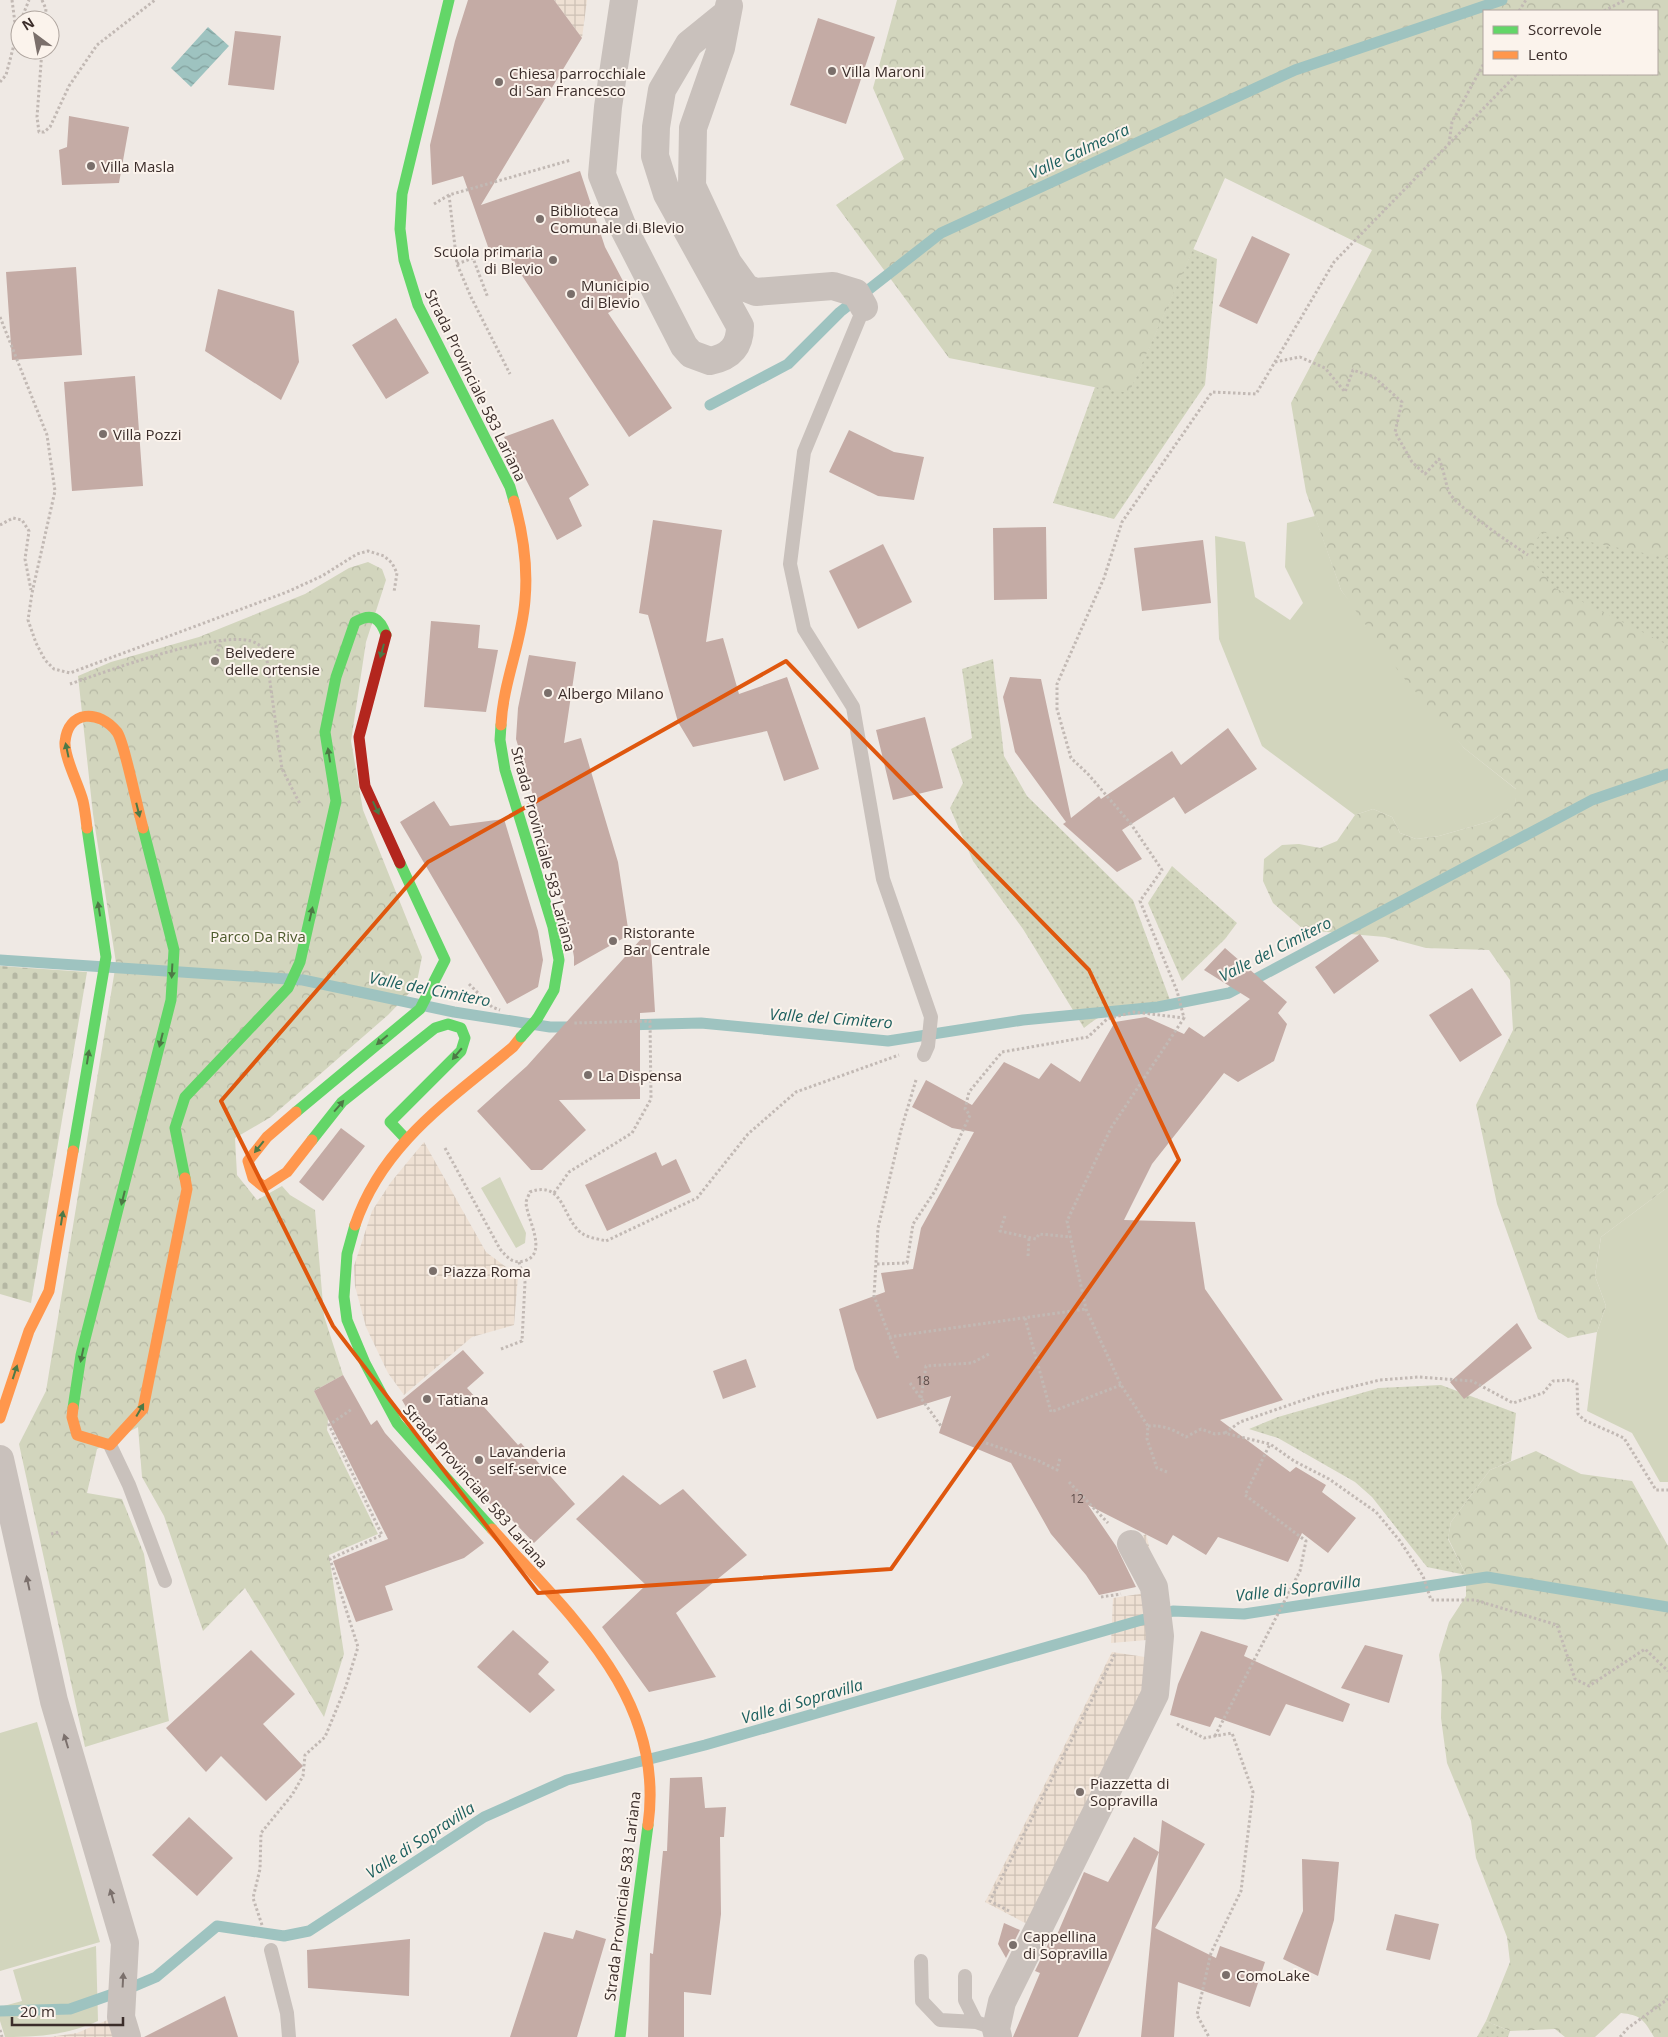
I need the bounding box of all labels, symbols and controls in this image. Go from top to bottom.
north arrow [10,10,60,60]
legend [1483,10,1658,75]
text: N [18,12,38,35]
text: Scorrevole [1528,19,1602,39]
text: Lento [1528,44,1568,64]
place label: Villa Maroni [842,61,925,81]
place label: Chiesa parrocchiale di San Francesco [509,63,646,100]
marker: Villa Maroni [826,65,838,77]
marker: Chiesa parrocchiale di San Francesco [493,76,505,88]
water label: Valle Galmeora [1025,118,1133,184]
place label: Villa Masla [101,156,175,176]
marker: Villa Masla [85,160,97,172]
place label: Biblioteca Comunale di Blevio [550,200,684,237]
marker: Biblioteca Comunale di Blevio [534,213,546,225]
place label: Scuola primaria di Blevio [434,241,543,278]
marker: Scuola primaria di Blevio [547,254,559,266]
place label: Municipio di Blevio [581,275,650,312]
street label: Strada Provinciale 583 Lariana [421,286,531,484]
marker: Municipio di Blevio [565,288,577,300]
place label: Villa Pozzi [113,424,181,444]
marker: Villa Pozzi [97,428,109,440]
place label: Belvedere delle ortensie [225,642,320,679]
one-way arrow [378,644,386,659]
marker: Belvedere delle ortensie [209,655,221,667]
place label: Albergo Milano [558,683,664,703]
marker: Albergo Milano [542,687,554,699]
one-way arrow [63,741,71,757]
street label: Strada Provinciale 583 Lariana [507,744,581,954]
one-way arrow [324,747,332,763]
one-way arrow [372,801,380,815]
one-way arrow [134,802,142,817]
one-way arrow [94,900,102,916]
one-way arrow [307,907,315,922]
water label: Valle del Cimitero [1215,911,1335,987]
place label: Ristorante Bar Centrale [623,922,710,959]
park label: Parco Da Riva [210,926,306,946]
marker: Ristorante Bar Centrale [607,935,619,947]
one-way arrow [168,963,176,979]
water label: Valle del Cimitero [367,966,493,1012]
water label: Valle del Cimitero [769,1003,893,1033]
one-way arrow [157,1032,165,1047]
one-way arrow [376,1035,389,1046]
one-way arrow [451,1047,462,1060]
one-way arrow [85,1049,93,1065]
place label: La Dispensa [598,1065,682,1085]
marker: La Dispensa [582,1069,594,1081]
one-way arrow [334,1099,345,1112]
one-way arrow [254,1140,265,1153]
one-way arrow [119,1190,127,1205]
one-way arrow [58,1209,66,1225]
place label: Piazza Roma [443,1261,531,1281]
marker: Piazza Roma [427,1265,439,1277]
one-way arrow [78,1347,86,1362]
one-way arrow [11,1364,19,1379]
house number: 18 [916,1372,930,1389]
place label: Tatiana [437,1389,489,1409]
marker: Tatiana [421,1393,433,1405]
street label: Strada Provinciale 583 Lariana [399,1400,553,1572]
one-way arrow [136,1402,144,1417]
place label: Lavanderia self-service [489,1441,567,1478]
marker: Lavanderia self-service [473,1454,485,1466]
house number: 12 [1070,1490,1084,1507]
water label: Valle di Sopravilla [1234,1569,1362,1607]
one-way arrow [24,1575,32,1590]
water label: Valle di Sopravilla [739,1673,865,1729]
one-way arrow [61,1733,69,1748]
place label: Piazzetta di Sopravilla [1090,1773,1170,1810]
marker: Piazzetta di Sopravilla [1074,1786,1086,1798]
street label: Strada Provinciale 583 Lariana [599,1790,645,2002]
water label: Valle di Sopravilla [361,1797,479,1883]
one-way arrow [108,1889,116,1904]
place label: Cappellina di Sopravilla [1023,1926,1108,1963]
marker: Cappellina di Sopravilla [1007,1939,1019,1951]
place label: ComoLake [1236,1965,1310,1985]
marker: ComoLake [1220,1969,1232,1981]
one-way arrow [120,1972,128,1988]
scale bar [12,1994,124,2026]
text: 20 m [20,2001,55,2021]

